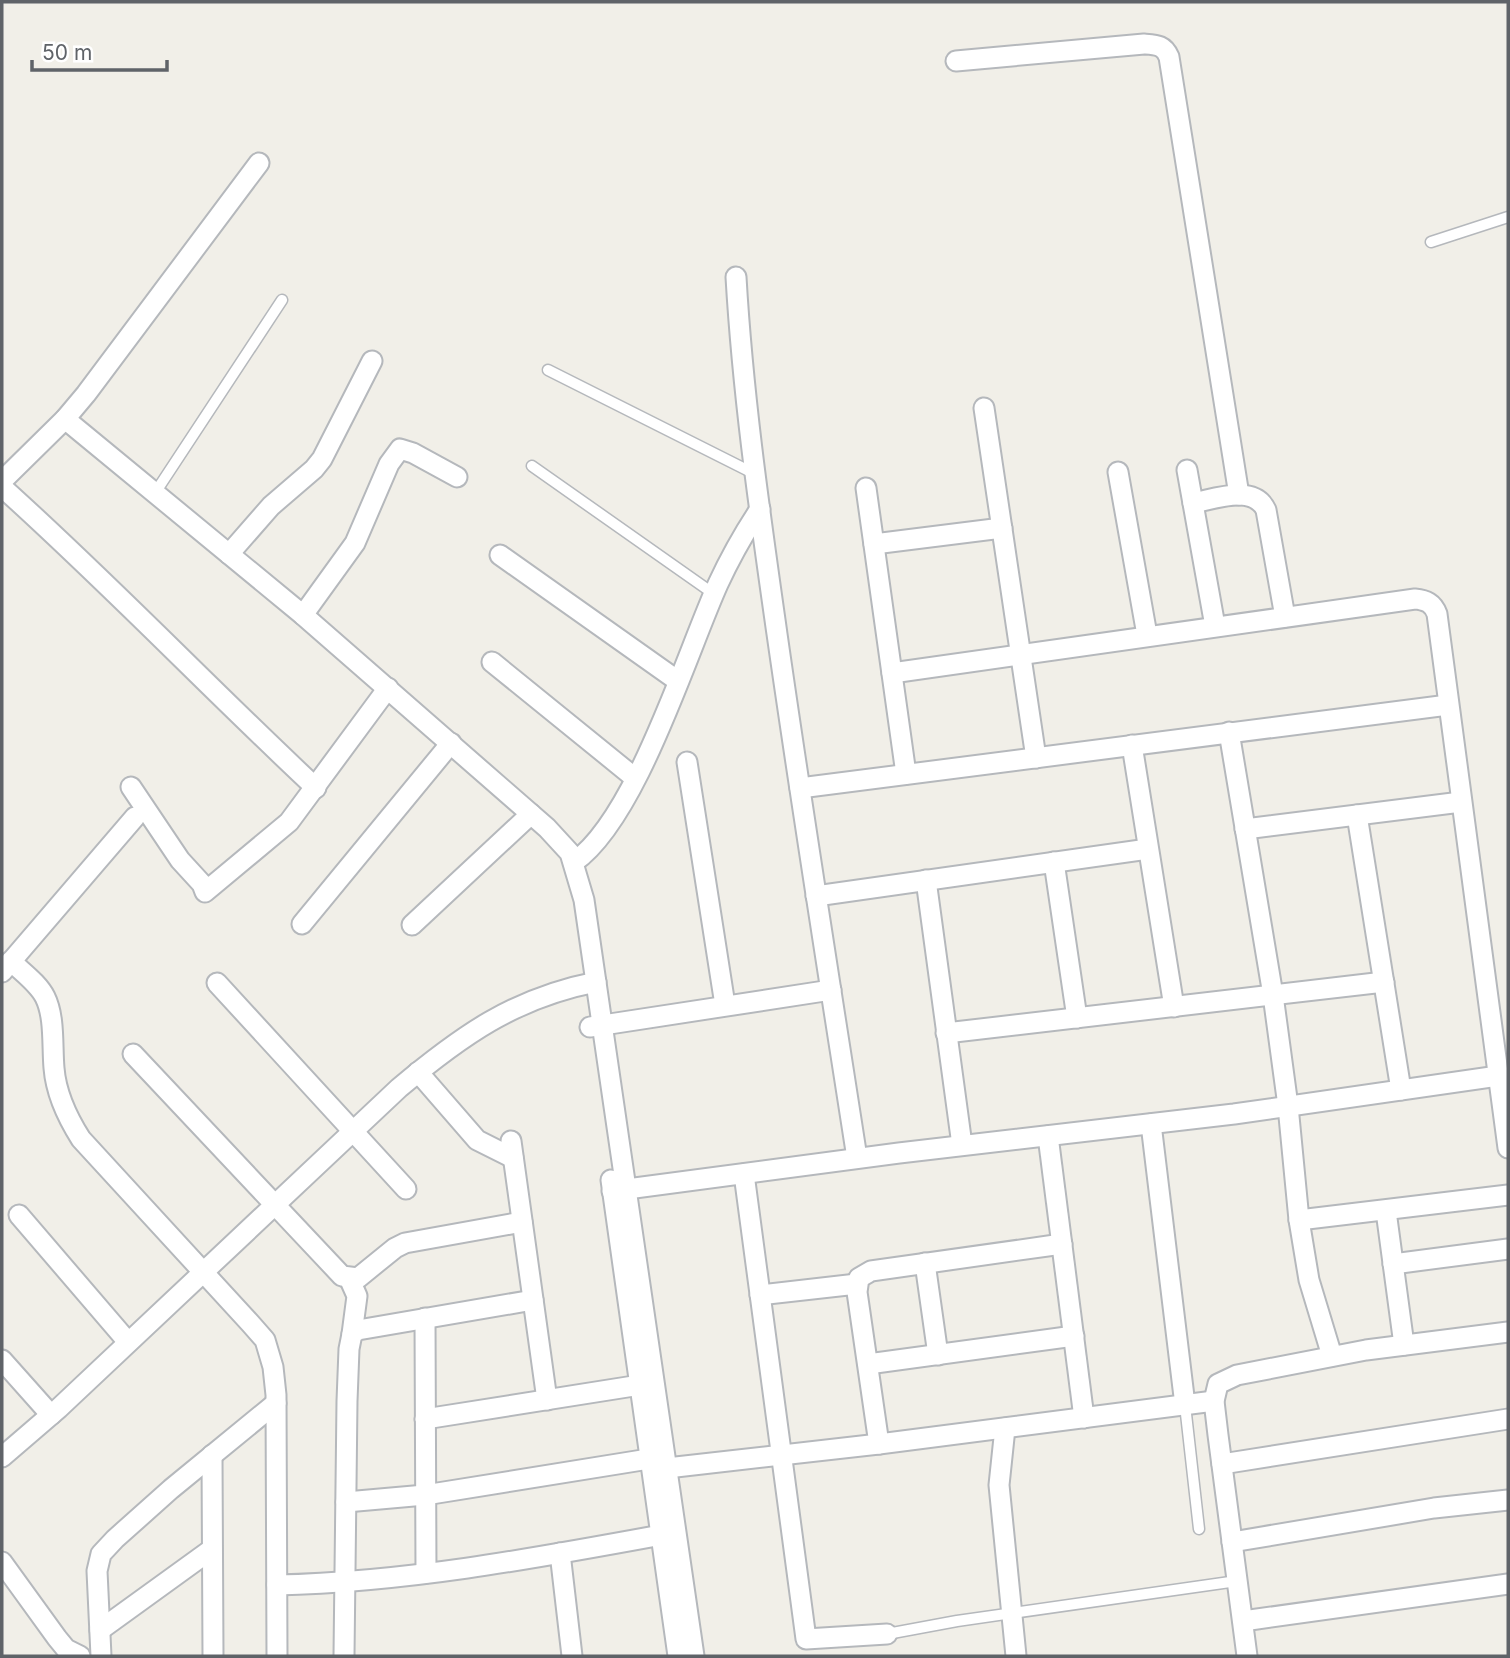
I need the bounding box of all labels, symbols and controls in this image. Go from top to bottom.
scale bar [32,28,166,72]
text: 50 m [42,40,92,65]

